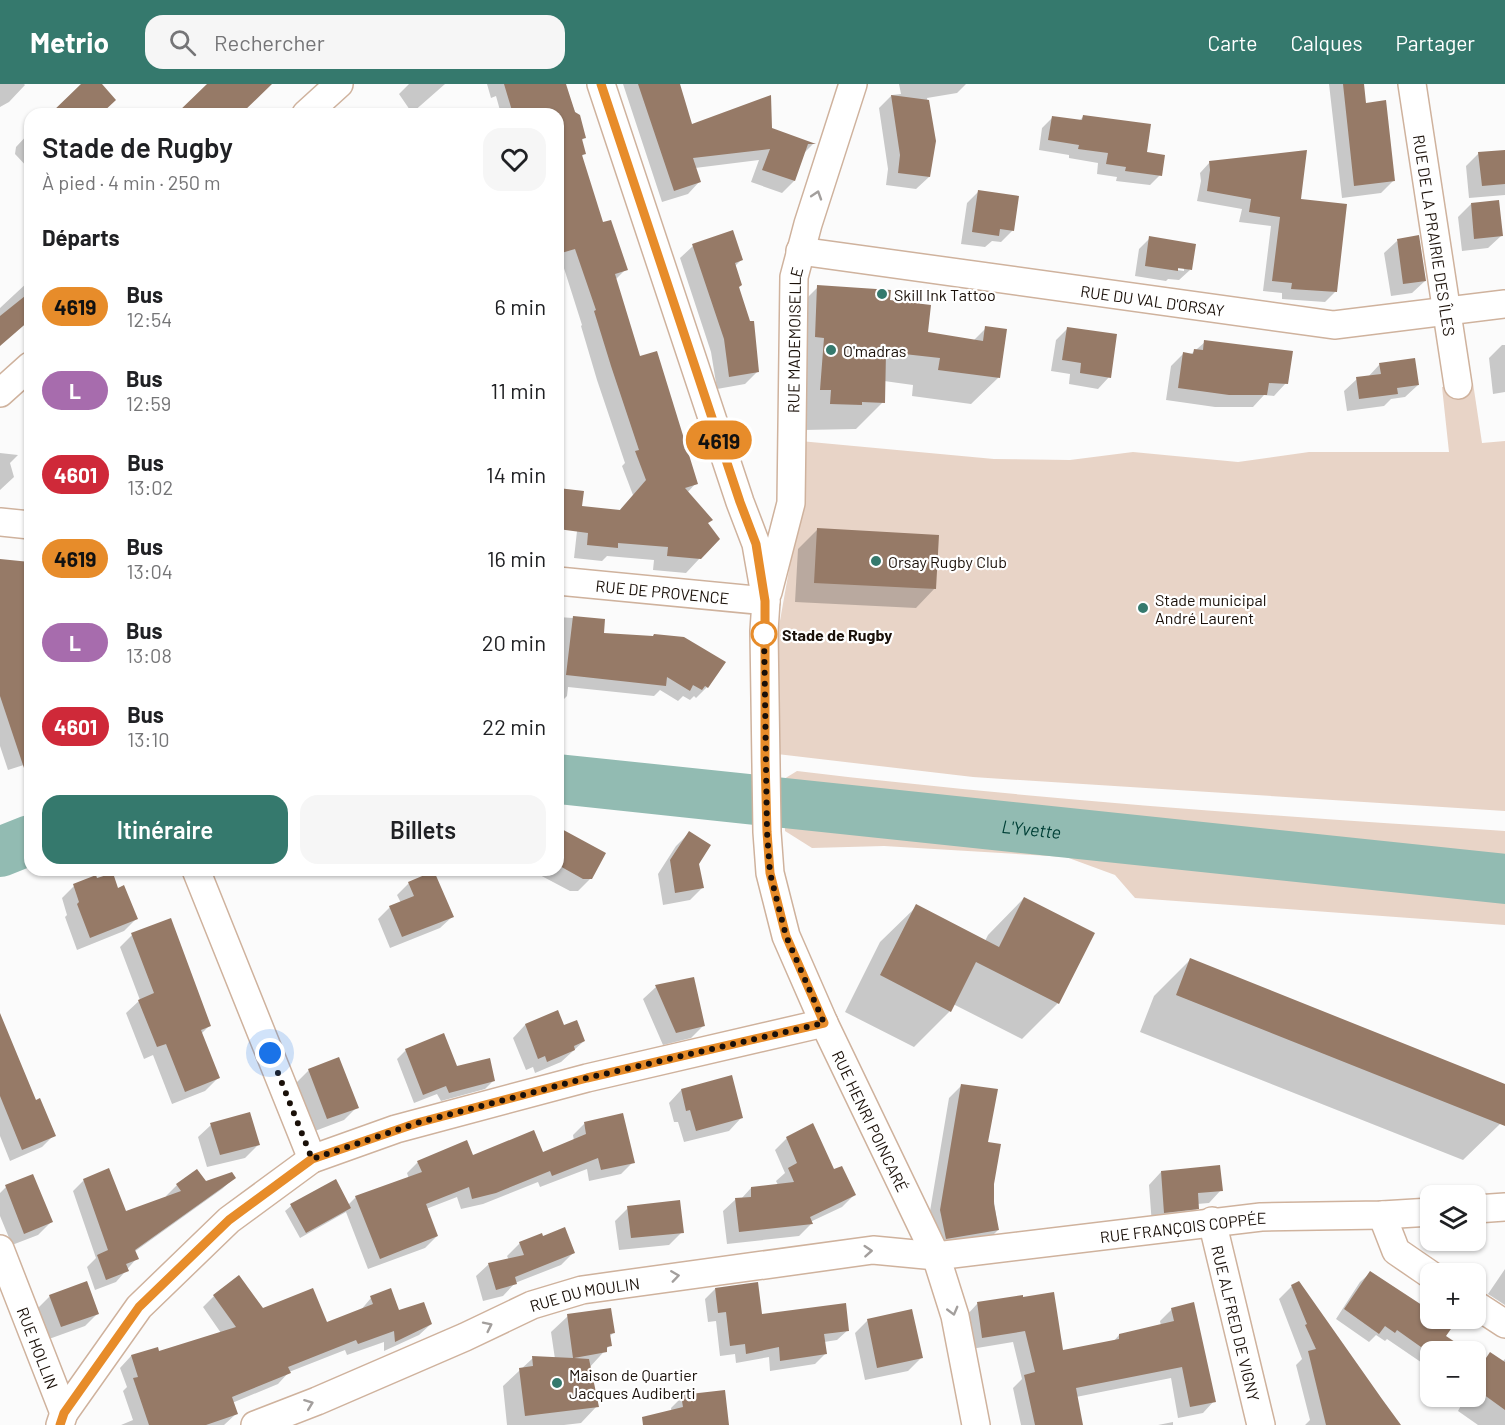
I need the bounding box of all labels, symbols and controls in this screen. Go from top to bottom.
search box [145,15,565,69]
text: Metrio [30,25,109,59]
icon: search [166,26,199,59]
text: Rechercher [214,29,325,55]
text: Carte [1208,30,1257,55]
text: Calques [1290,30,1363,55]
text: Partager [1396,30,1475,55]
button: heart [483,128,546,191]
text: Stade de Rugby [42,130,233,164]
street label: RUE DE LA PRAIRIE DES ÎLES [1410,133,1460,337]
text: À pied · 4 min · 250 m [42,170,221,194]
one-way arrow [810,191,823,201]
text: Départs [42,224,120,250]
street label: RUE MADEMOISELLE [783,265,806,413]
street label: RUE DU VAL D'ORSAY [1079,280,1226,319]
text: Bus [126,281,163,307]
place label: Skill Ink Tattoo [894,285,996,304]
marker: Skill Ink Tattoo [875,287,889,301]
text: 6 min [495,293,546,319]
text: 4619 [54,294,96,319]
text: 12:54 [126,307,172,331]
place label: O'madras [843,341,907,360]
marker: O'madras [824,343,838,357]
text: Bus [126,365,163,391]
text: 11 min [490,377,546,403]
text: L [69,378,81,403]
text: 12:59 [126,391,171,415]
line badge: 4619 [677,420,761,460]
text: 4619 [698,428,740,453]
text: Bus [127,449,164,475]
text: 14 min [486,461,546,487]
text: 4601 [54,462,97,487]
text: 13:02 [127,475,173,499]
text: Bus [126,533,163,559]
text: 16 min [487,545,546,571]
text: 4619 [54,546,96,571]
place label: Orsay Rugby Club [888,552,1007,571]
marker: Orsay Rugby Club [869,554,883,568]
text: 13:04 [126,559,173,583]
street label: RUE DE PROVENCE [595,575,730,607]
place label: Stade municipal André Laurent [1155,590,1266,627]
marker: Stade municipal André Laurent [1136,601,1150,615]
text: Bus [126,617,163,643]
marker: Stade de Rugby [751,621,777,647]
place label: Stade de Rugby [782,625,892,644]
text: 20 min [482,629,546,655]
text: L [69,630,81,655]
text: 13:08 [126,643,172,667]
text: Bus [127,701,164,727]
text: 22 min [482,713,546,739]
text: 4601 [54,714,97,739]
text: 13:10 [127,727,170,751]
button: Itinéraire [42,795,288,864]
button: Billets [300,795,546,864]
water label: L'Yvette [1000,815,1062,843]
your location [255,1038,285,1068]
street label: RUE HENRI POINCARÉ [829,1047,913,1195]
map controls [1420,1185,1486,1407]
button: layers [1420,1185,1486,1251]
street label: RUE FRANÇOIS COPPÉE [1099,1207,1266,1246]
street label: RUE ALFRED DE VIGNY [1209,1243,1264,1403]
one-way arrow [864,1245,873,1258]
button: + [1420,1263,1486,1329]
one-way arrow [670,1270,679,1283]
street label: RUE DU MOULIN [527,1273,641,1315]
street label: RUE HOLLIN [14,1304,63,1392]
one-way arrow [946,1306,959,1316]
one-way arrow [482,1322,492,1333]
button: − [1420,1341,1486,1407]
place label: Maison de Quartier Jacques Audiberti [569,1365,698,1402]
marker: Maison de Quartier Jacques Audiberti [550,1376,564,1390]
one-way arrow [303,1399,314,1411]

